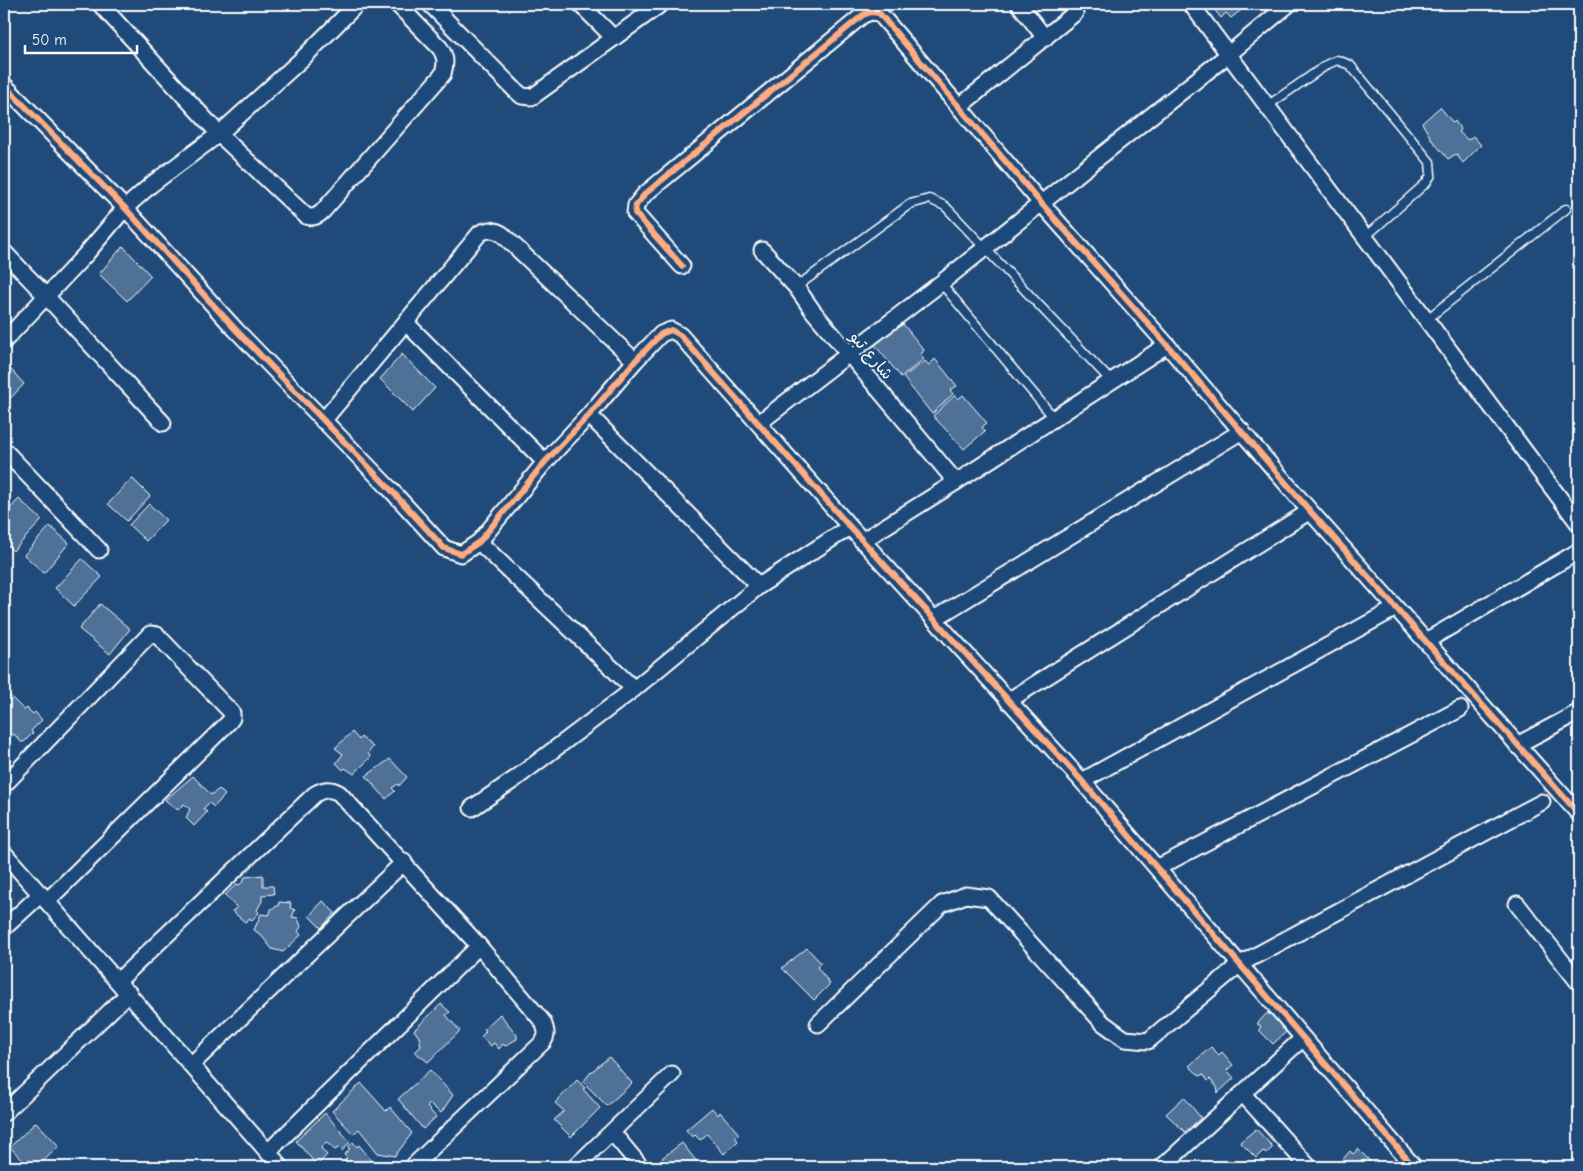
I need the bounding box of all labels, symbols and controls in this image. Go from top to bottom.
scale bar [25,22,138,54]
text: 50 m [32,31,67,49]
street label: شارع تبو [843,327,896,384]

